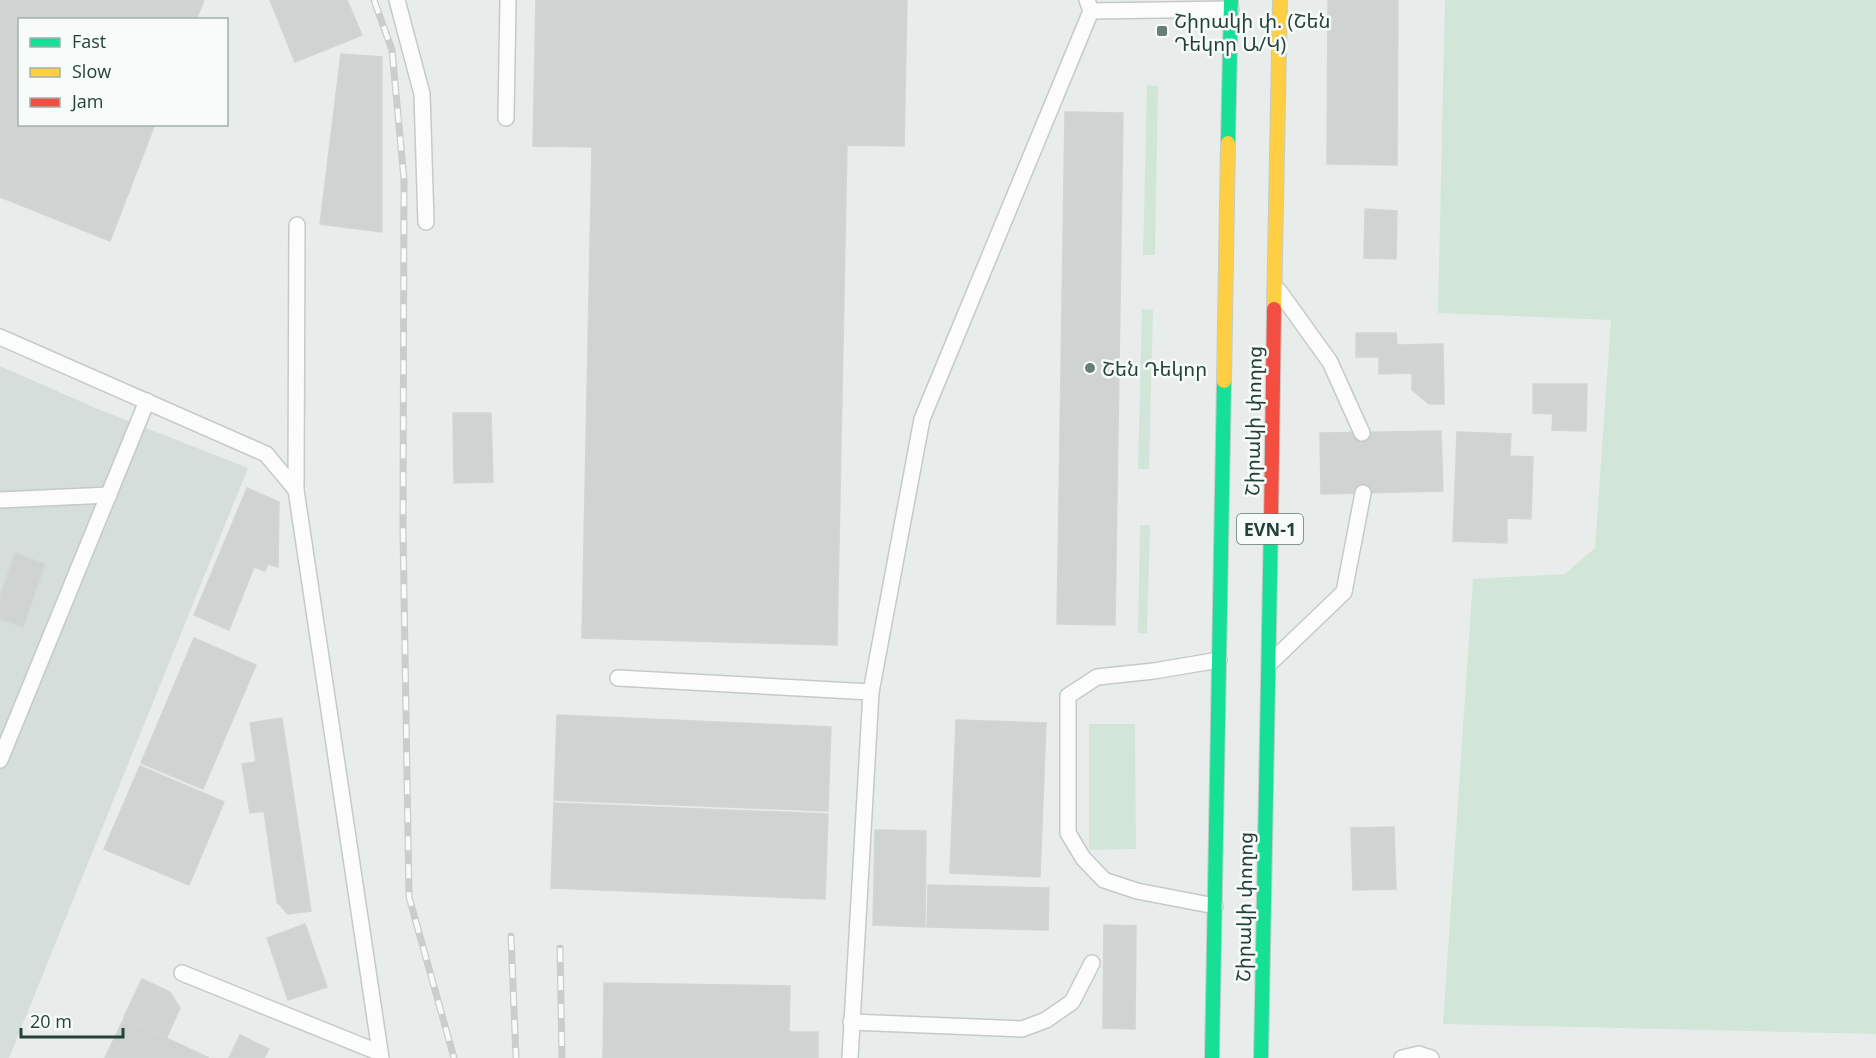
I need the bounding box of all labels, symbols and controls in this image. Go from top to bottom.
place label: Շիրակի փ. (Շեն Դեկոր Ա/Կ) [1174,7,1330,57]
legend [18,18,228,126]
marker: Շիրակի փ. (Շեն Դեկոր Ա/Կ) [1155,24,1169,38]
text: Fast [72,29,106,53]
text: Slow [72,59,111,83]
text: Jam [70,89,104,113]
street label: Շիրակի փողոց [1238,346,1268,496]
place label: Շեն Դեկոր [1102,355,1207,382]
marker: Շեն Դեկոր [1083,361,1097,375]
road number: EVN-1 [1237,514,1303,544]
street label: Շիրակի փողոց [1229,832,1259,982]
scale bar [21,1001,123,1039]
text: 20 m [30,1009,72,1033]

